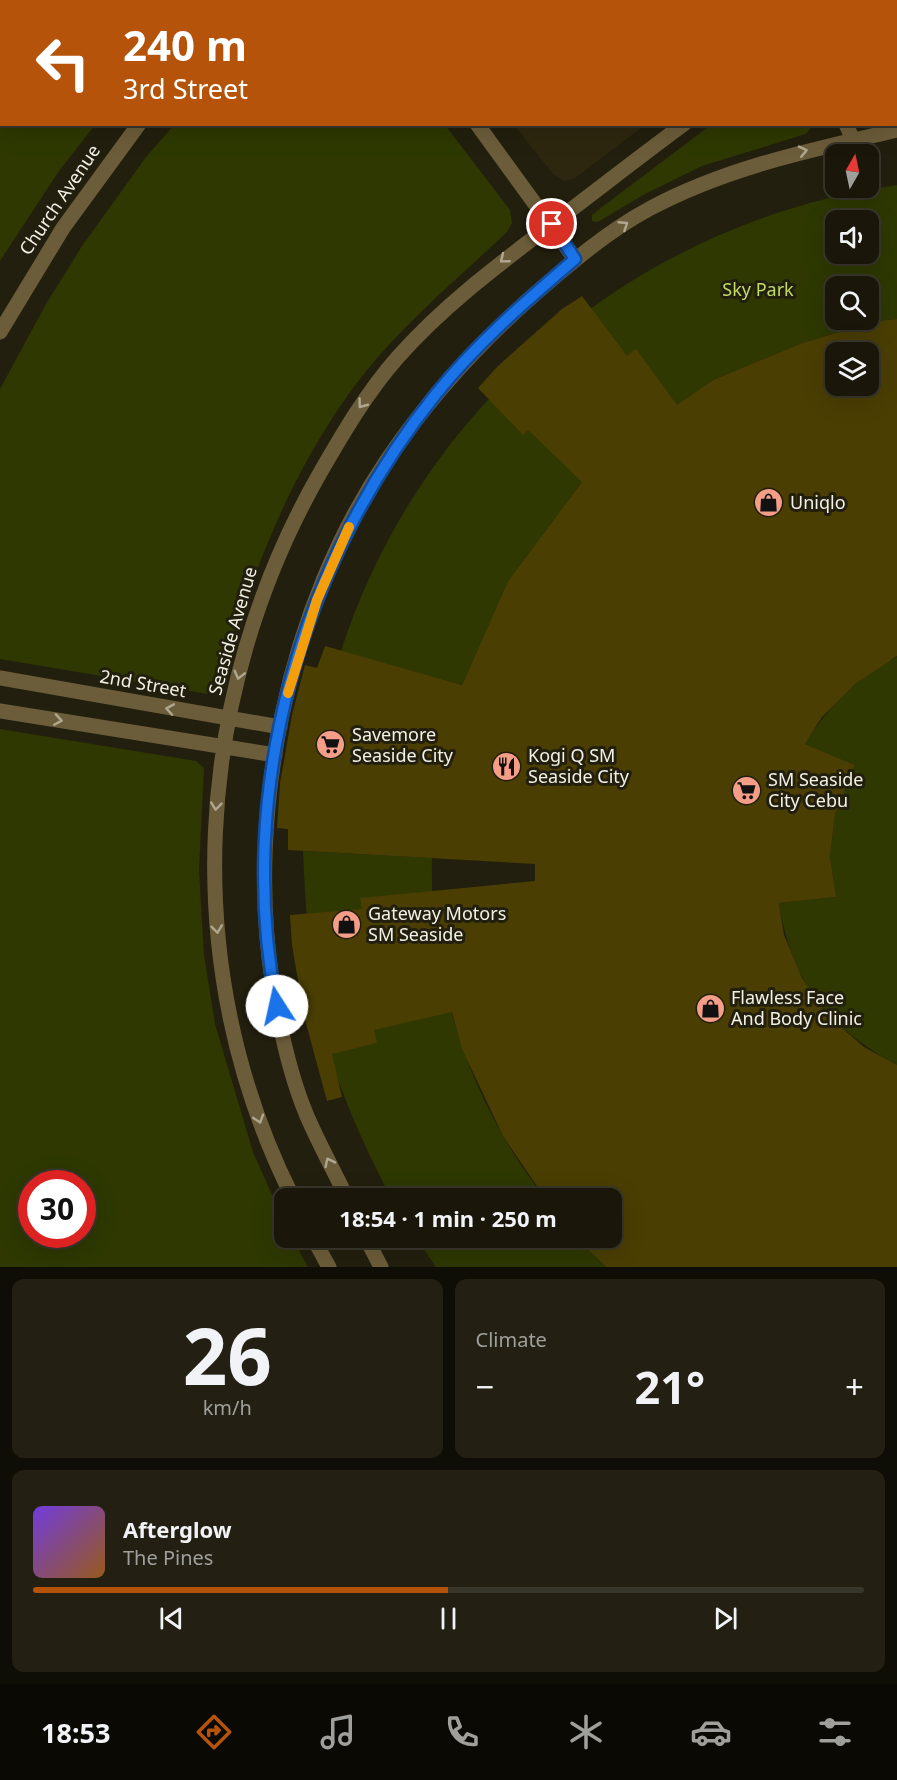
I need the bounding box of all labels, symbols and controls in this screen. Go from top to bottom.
text: 240 m [123,16,247,73]
icon: left [24,24,102,102]
text: 3rd Street [123,70,248,107]
street label: Church Avenue [13,140,105,259]
north arrow [825,144,879,198]
map controls [825,144,879,396]
one-way arrow [798,145,808,158]
pin [526,198,577,249]
icon: arrive [535,207,568,240]
button: sound [825,210,879,264]
one-way arrow [617,222,628,233]
one-way arrow [500,251,511,262]
button: search [825,276,879,330]
park label: Sky Park [722,277,794,301]
button: layers [825,342,879,396]
one-way arrow [359,397,370,408]
shop icon: Uniqlo [753,487,785,519]
place label: Uniqlo [790,490,846,514]
street label: Seaside Avenue [202,564,262,698]
street label: 2nd Street [98,664,189,703]
one-way arrow [234,670,247,680]
one-way arrow [166,703,176,716]
one-way arrow [52,713,62,726]
place label: Savemore Seaside City [352,722,454,767]
supermarket icon: Savemore Seaside City [315,729,347,761]
place label: Kogi Q SM Seaside City [528,743,630,788]
restaurant icon: Kogi Q SM Seaside City [491,750,523,782]
place label: SM Seaside City Cebu [768,767,864,812]
supermarket icon: SM Seaside City Cebu [731,774,763,806]
one-way arrow [210,801,223,811]
place label: Gateway Motors SM Seaside [368,901,506,946]
shop icon: Gateway Motors SM Seaside [331,908,363,940]
one-way arrow [211,924,223,933]
position arrow [245,974,309,1038]
place label: Flawless Face And Body Clinic [731,985,862,1030]
shop icon: Flawless Face And Body Clinic [694,992,726,1024]
one-way arrow [251,1113,264,1124]
one-way arrow [325,1157,337,1168]
speed limit sign: 30 [18,1170,96,1248]
text: 18:54 · 1 min · 250 m [339,1203,557,1233]
text: 26 [183,1302,272,1408]
text: Climate [476,1326,547,1353]
text: 21° [634,1356,705,1417]
text: − [476,1364,494,1409]
text: + [845,1364,864,1409]
text: km/h [203,1394,252,1421]
text: Afterglow [123,1514,232,1544]
text: The Pines [123,1544,213,1571]
icon: previous [155,1602,188,1635]
icon: pause [432,1602,465,1635]
icon: next [709,1602,742,1635]
icon: directions [193,1711,235,1753]
icon: music [317,1711,359,1753]
icon: phone [441,1711,483,1753]
icon: climate [565,1711,607,1753]
icon: car [690,1711,732,1753]
icon: filters [814,1711,856,1753]
text: 18:53 [41,1714,110,1751]

